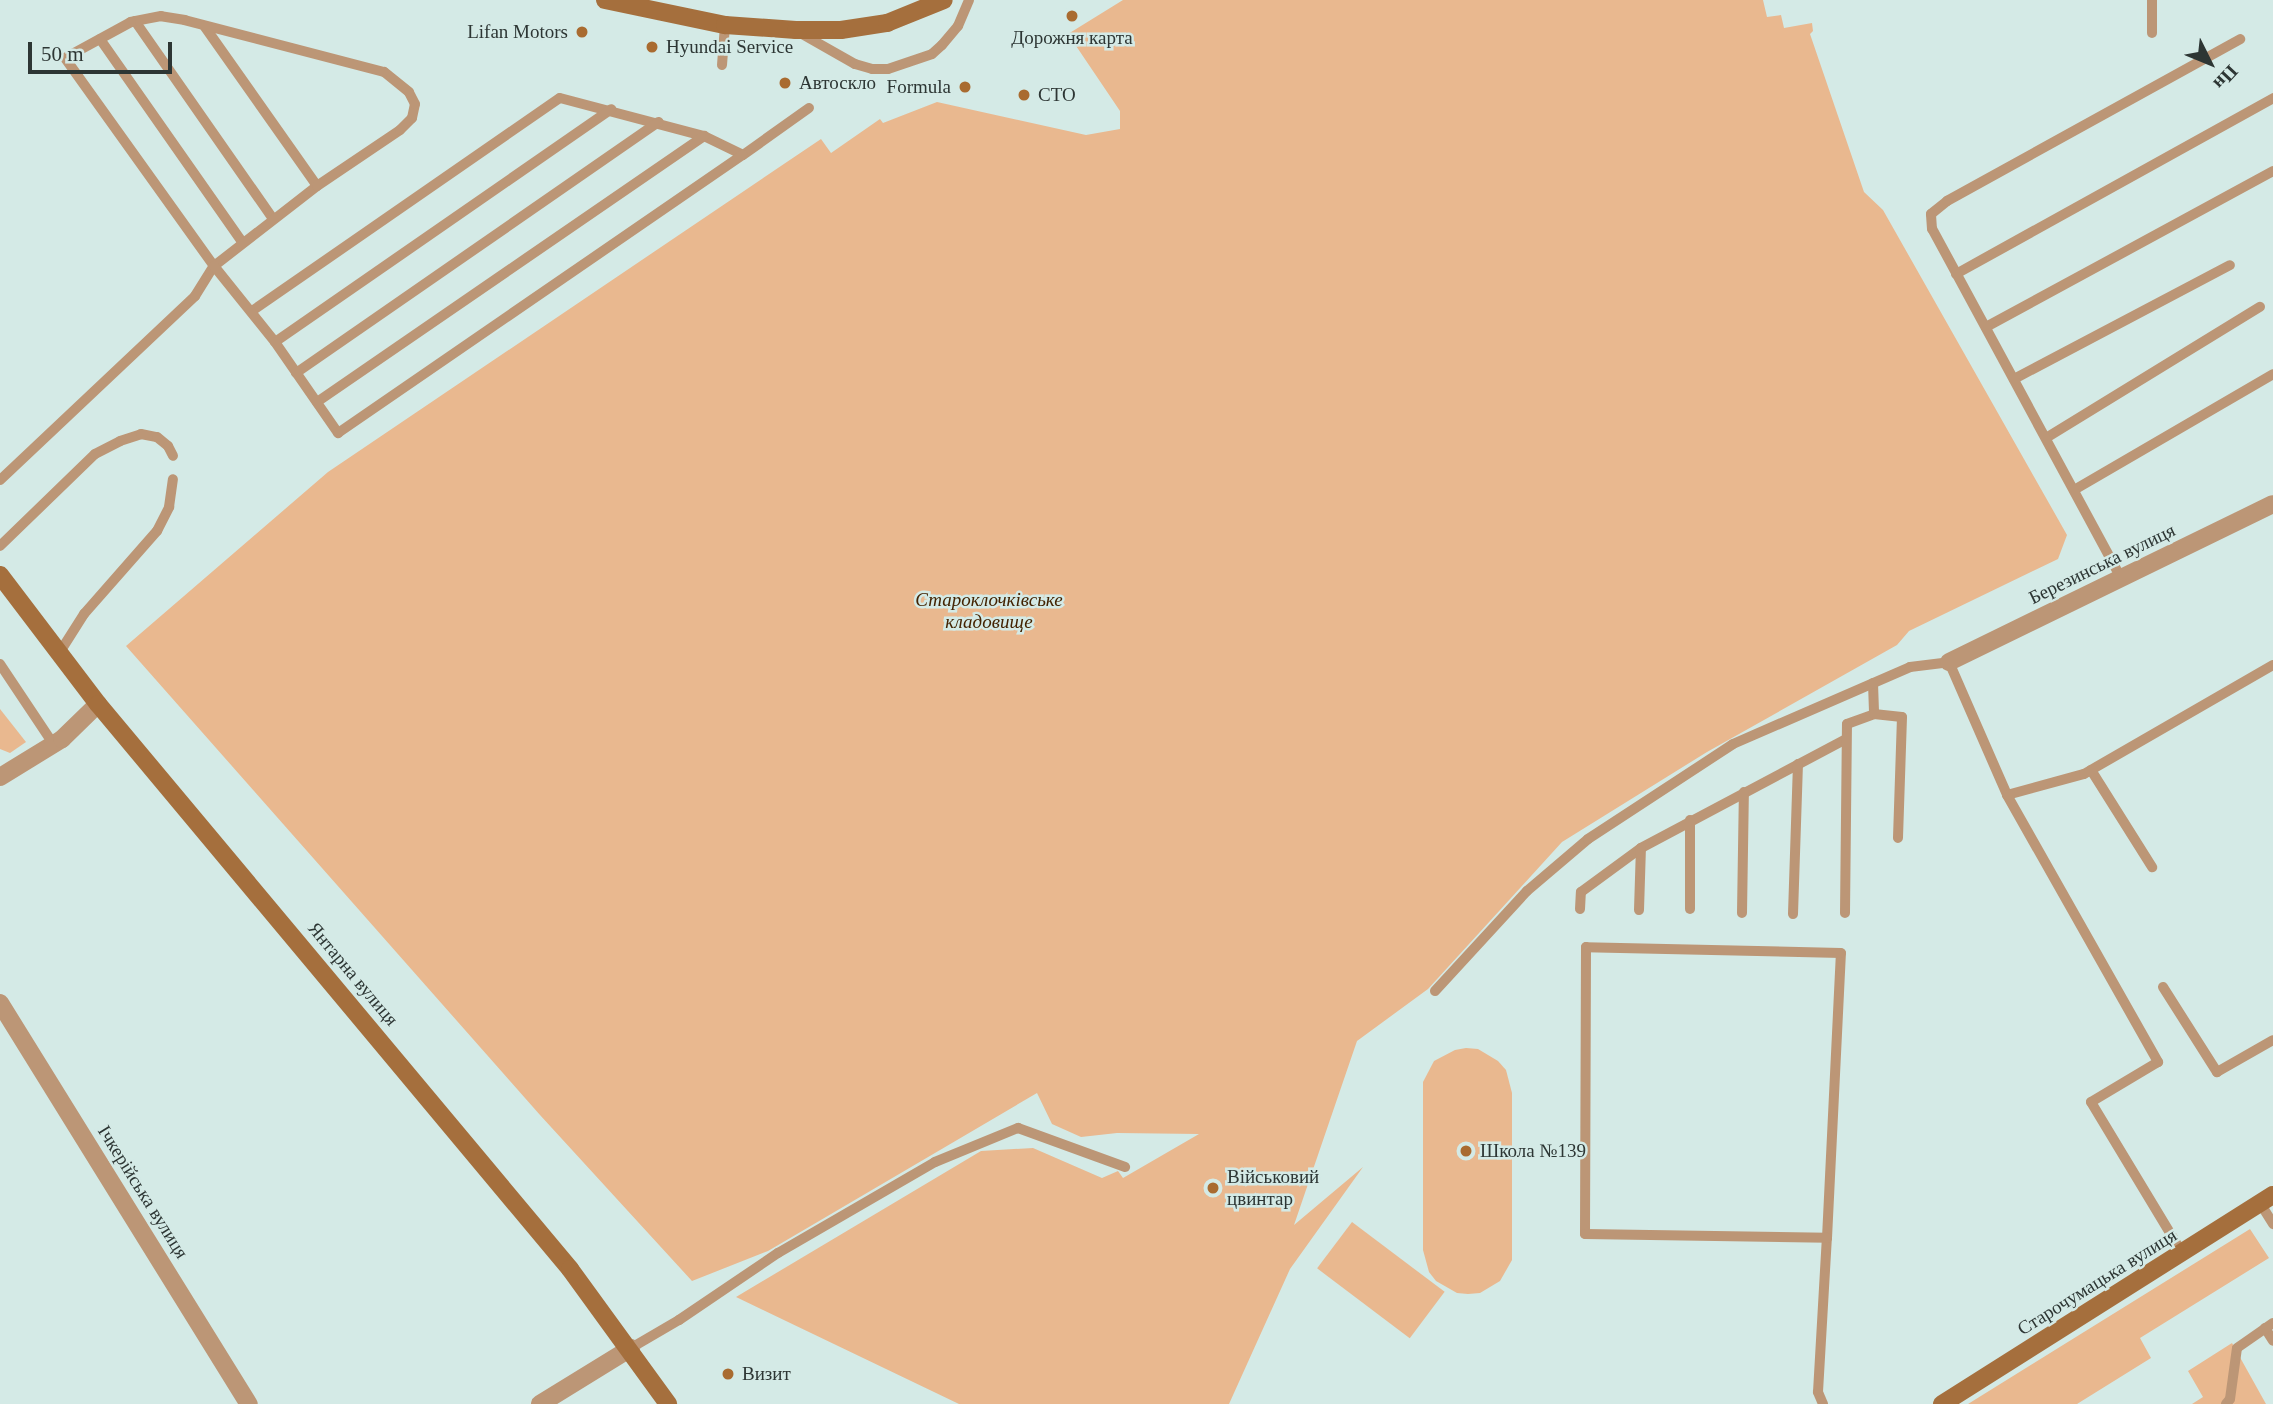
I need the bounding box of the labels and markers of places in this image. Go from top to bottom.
marker: Дорожня карта [1064,8,1080,24]
place label: Lifan Motors [467,21,568,43]
marker: Lifan Motors [574,24,590,40]
place label: Дорожня карта [1011,27,1133,49]
place label: Hyundai Service [666,36,793,58]
marker: Hyundai Service [644,39,660,55]
place label: Автоскло [799,72,876,94]
marker: Автоскло [777,75,793,91]
place label: Formula [887,76,951,98]
marker: Formula [957,79,973,95]
place label: СТО [1038,84,1076,106]
marker: СТО [1016,87,1032,103]
place label: Школа №139 [1480,1140,1586,1162]
marker: Школа №139 [1458,1143,1474,1159]
place label: Військовий цвинтар [1227,1166,1319,1210]
marker: Військовий цвинтар [1205,1180,1221,1196]
place label: Визит [742,1363,791,1385]
marker: Визит [720,1366,736,1382]

